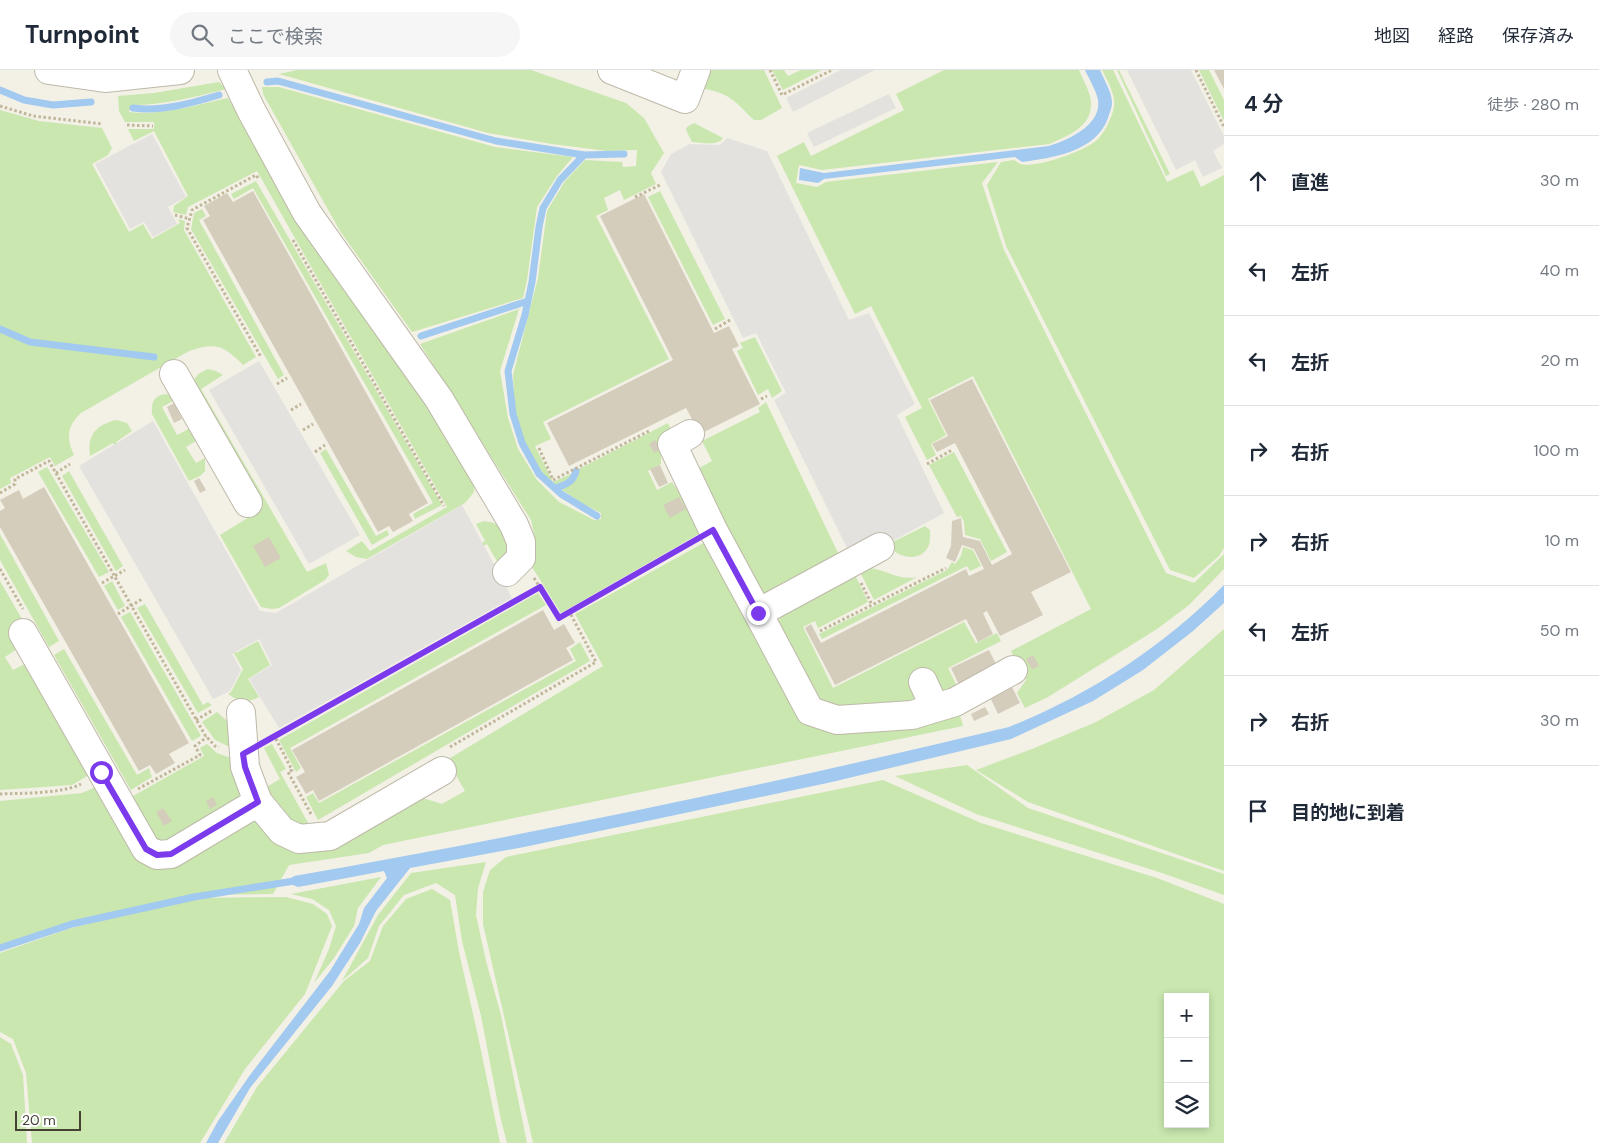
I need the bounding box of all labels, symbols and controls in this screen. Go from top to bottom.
search box [170,12,520,57]
text: Turnpoint [25,19,140,50]
icon: search [188,21,216,49]
text: ここで検索 [228,24,323,49]
text: 地図 [1374,24,1410,48]
text: 経路 [1438,24,1474,48]
text: 保存済み [1502,24,1574,48]
text: 4 分 [1244,90,1284,118]
text: 徒歩 · 280 m [1487,94,1579,115]
icon: ahead [1244,167,1272,195]
text: 直進 [1291,170,1329,195]
text: 30 m [1540,170,1579,191]
icon: left [1244,257,1272,285]
text: 左折 [1291,260,1329,285]
text: 40 m [1540,260,1579,281]
icon: left [1244,347,1272,375]
text: 左折 [1291,350,1329,375]
text: 20 m [1540,350,1579,371]
icon: right [1244,437,1272,465]
text: 右折 [1291,440,1329,465]
text: 100 m [1534,440,1579,461]
icon: right [1244,527,1272,555]
text: 右折 [1291,530,1329,555]
text: 10 m [1545,530,1579,551]
route end [747,602,770,625]
icon: left [1244,617,1272,645]
text: 左折 [1291,620,1329,645]
text: 50 m [1540,620,1579,641]
icon: right [1244,707,1272,735]
text: 右折 [1291,710,1329,735]
text: 30 m [1540,710,1579,731]
route start [90,761,113,784]
icon: arrive [1244,797,1272,825]
text: 目的地に到着 [1291,800,1405,825]
map controls [1164,993,1209,1128]
button: + [1164,993,1209,1038]
button: − [1164,1038,1209,1083]
button: layers [1164,1083,1209,1128]
scale bar [15,1108,81,1131]
text: 20 m [22,1111,56,1129]

